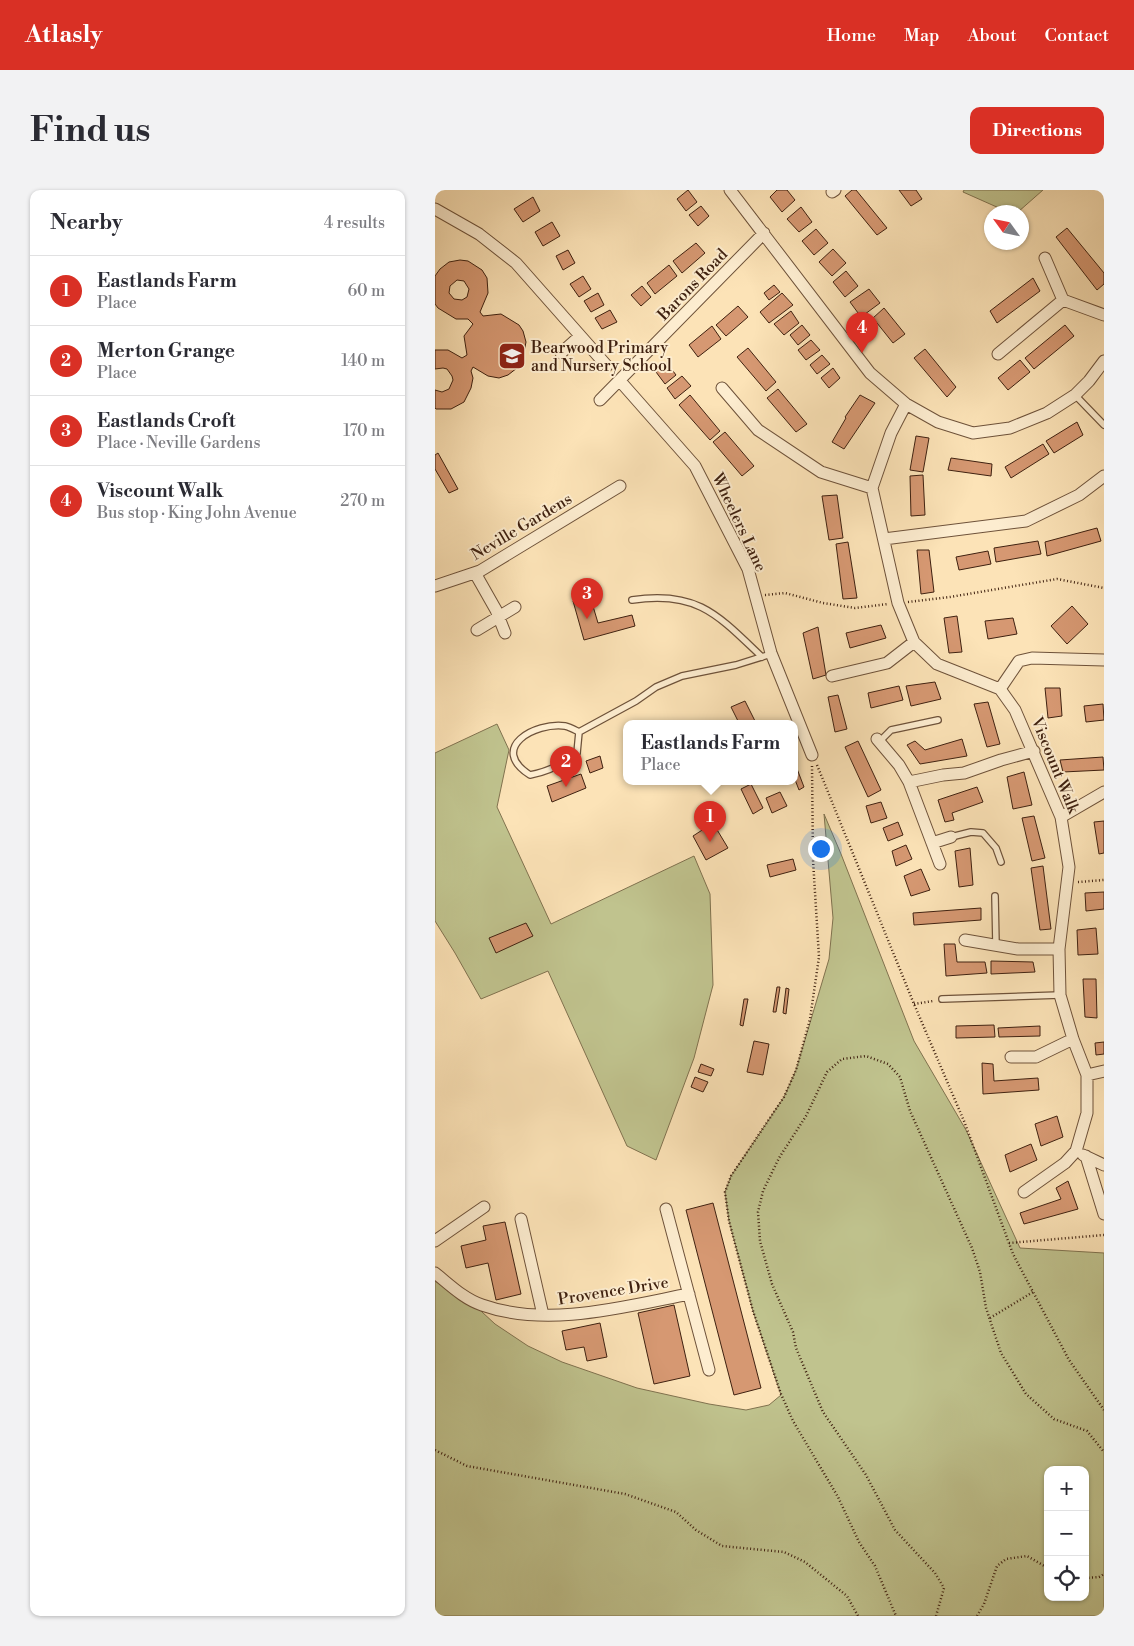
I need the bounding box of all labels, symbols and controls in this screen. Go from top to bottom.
text: Atlasly [25,20,102,50]
text: Home [827,24,876,47]
text: Map [904,24,940,47]
text: About [968,24,1017,47]
text: Contact [1045,24,1109,47]
button: Directions [970,107,1104,154]
text: Find us [30,109,150,152]
north arrow [984,205,1029,250]
text: Nearby [50,210,123,236]
text: 4 results [324,213,385,233]
street label: Barons Road [653,245,732,325]
text: Eastlands Farm [97,269,237,293]
text: 1 [62,281,70,301]
text: 60 m [347,281,385,301]
text: Place [97,293,137,313]
pin: 4 [846,312,878,353]
place label: Bearwood Primary and Nursery School [530,338,672,376]
text: Merton Grange [97,339,235,363]
school or university icon: Bearwood Primary and Nursery School [497,341,527,371]
text: 2 [61,351,71,371]
text: 140 m [341,351,385,371]
text: Place [97,363,137,383]
text: Eastlands Croft [97,409,236,433]
text: 3 [61,421,71,441]
text: 170 m [343,421,385,441]
text: Place · Neville Gardens [97,433,260,453]
street label: Wheelers Lane [707,469,771,575]
text: Viscount Walk [97,479,223,503]
street label: Neville Gardens [467,489,576,565]
text: 4 [61,491,71,511]
text: 270 m [340,491,385,511]
text: Bus stop · King John Avenue [97,503,297,523]
pin: 3 [571,578,603,619]
street label: Viscount Walk [1026,713,1084,818]
popup [623,720,798,785]
text: Eastlands Farm [641,731,780,755]
pin: 2 [550,746,582,787]
text: Place [641,755,681,775]
pin: 1 [694,801,726,842]
your location [808,836,834,862]
street label: Provence Drive [556,1272,670,1310]
map controls [1044,1466,1089,1601]
button: + [1044,1466,1089,1511]
button: − [1044,1511,1089,1556]
button: locate [1044,1556,1089,1601]

